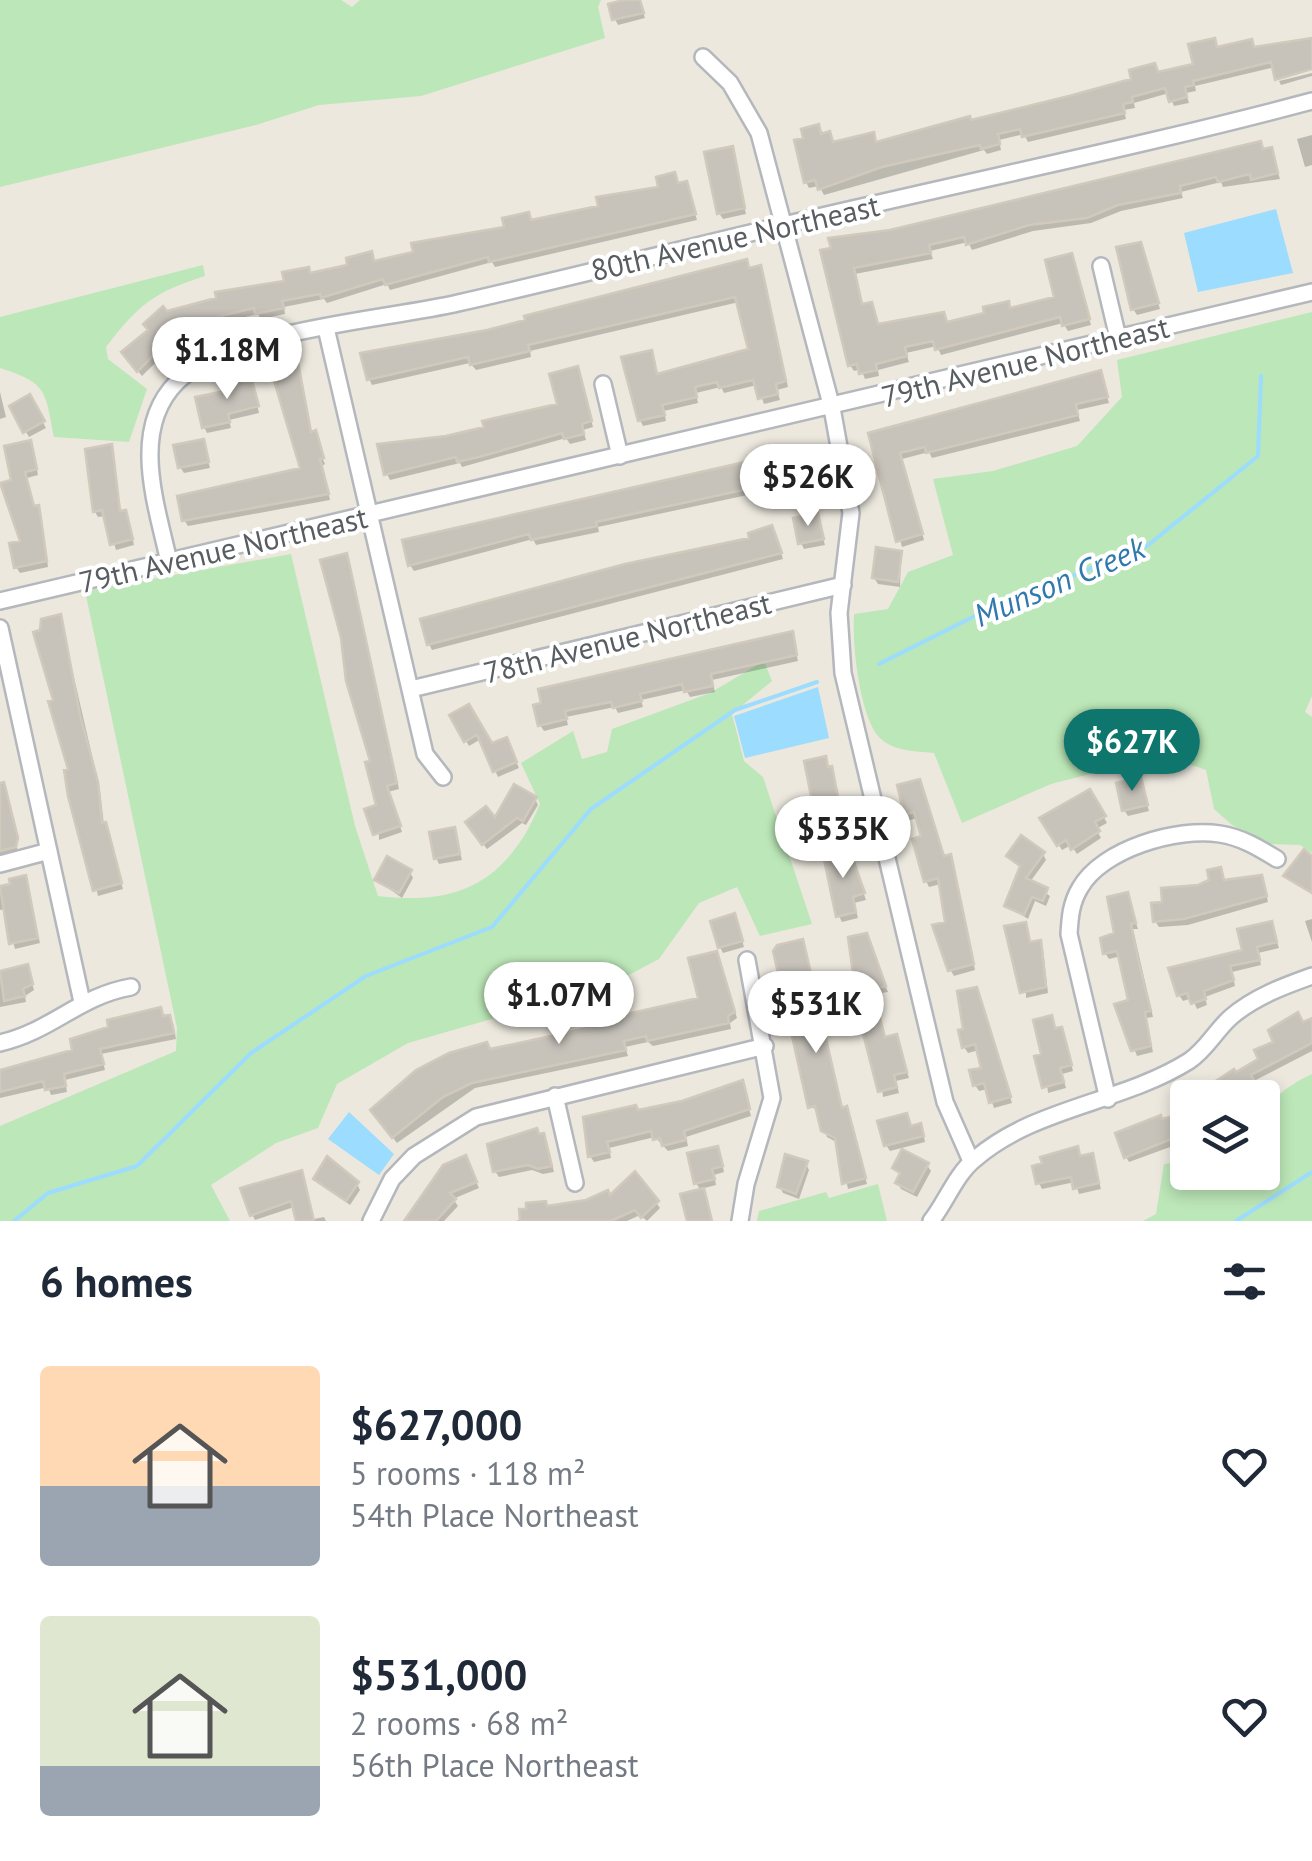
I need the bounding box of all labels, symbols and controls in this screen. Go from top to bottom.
street label: 80th Avenue Northeast [587,185,883,289]
street label: 79th Avenue Northeast [877,306,1173,416]
pin: $1.18M [146,317,308,402]
text: $1.18M [174,328,280,370]
pin: $526K [738,444,878,529]
text: $526K [762,455,854,497]
street label: 79th Avenue Northeast [75,497,371,601]
water label: Munson Creek [967,525,1152,636]
street label: 78th Avenue Northeast [479,582,775,692]
pin: $627K [1062,709,1202,794]
text: $627K [1086,720,1178,762]
pin: $535K [773,796,913,881]
text: $535K [797,807,889,849]
pin: $1.07M [478,962,640,1047]
pin: $531K [746,971,886,1056]
text: $1.07M [506,973,612,1015]
text: $531K [770,982,862,1024]
map controls [1170,1080,1280,1190]
button: layers [1170,1080,1280,1190]
text: 6 homes [40,1254,193,1309]
icon: filters [1217,1254,1272,1309]
text: $627,000 [350,1397,522,1452]
icon: home [120,1406,240,1526]
icon: heart [1217,1439,1272,1494]
text: 5 rooms · 118 m² [350,1452,586,1494]
text: 54th Place Northeast [350,1494,639,1536]
text: $531,000 [350,1647,527,1702]
icon: home [120,1656,240,1776]
icon: heart [1217,1689,1272,1744]
text: 2 rooms · 68 m² [350,1702,568,1744]
text: 56th Place Northeast [350,1744,639,1786]

